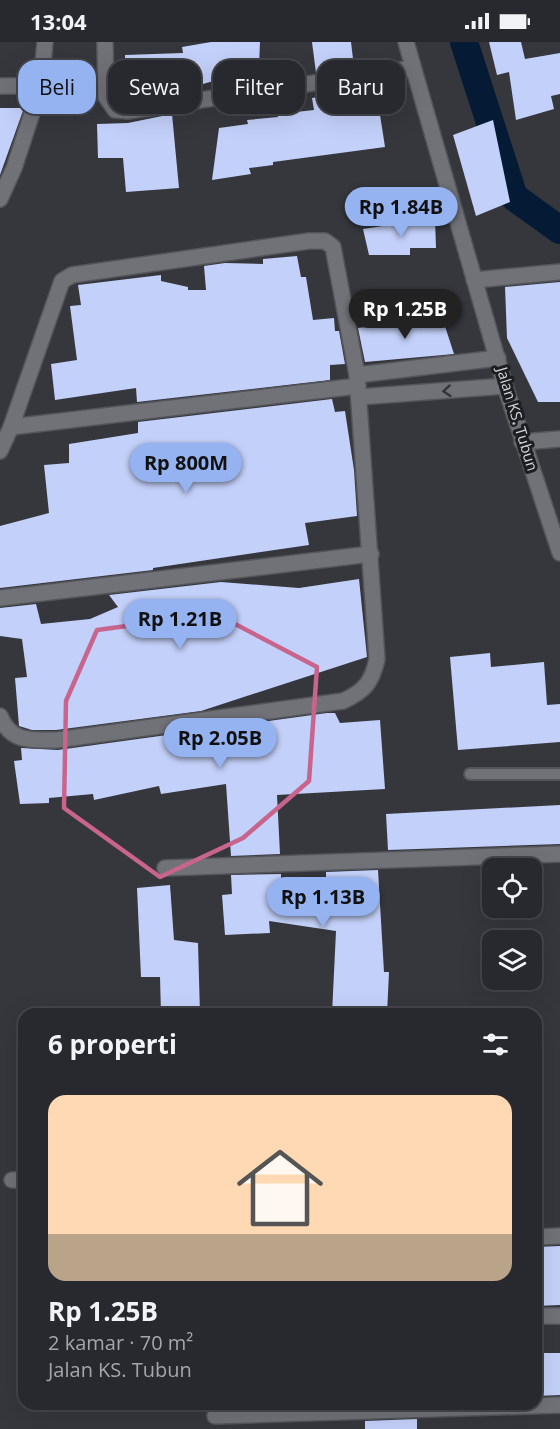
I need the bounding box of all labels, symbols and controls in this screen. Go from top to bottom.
text: 13:04 [30,6,87,36]
chip: Beli [18,60,96,114]
chip: Sewa [108,60,201,114]
chip: Filter [213,60,305,114]
chip: Baru [317,60,405,114]
pin: Rp 1.84B [339,187,463,238]
text: Rp 1.84B [359,193,443,220]
pin: Rp 1.25B [343,289,467,340]
text: Rp 1.25B [363,295,447,322]
street label: Jalan KS. Tubun [492,362,543,473]
one-way arrow [443,384,452,397]
pin: Rp 800M [131,443,241,494]
text: Rp 800M [144,449,228,476]
pin: Rp 1.21B [118,599,242,650]
text: Rp 1.21B [138,605,222,632]
pin: Rp 2.05B [158,718,282,769]
text: Rp 2.05B [178,724,262,751]
map controls [482,858,542,990]
button: locate [482,858,542,918]
pin: Rp 1.13B [261,877,385,928]
text: Rp 1.13B [281,883,365,910]
button: layers [482,930,542,990]
text: 6 properti [48,1026,177,1062]
icon: filters [479,1028,512,1061]
icon: home [226,1134,334,1242]
text: Rp 1.25B [48,1293,158,1329]
text: 2 kamar · 70 m² [48,1329,193,1356]
text: Jalan KS. Tubun [48,1356,192,1383]

